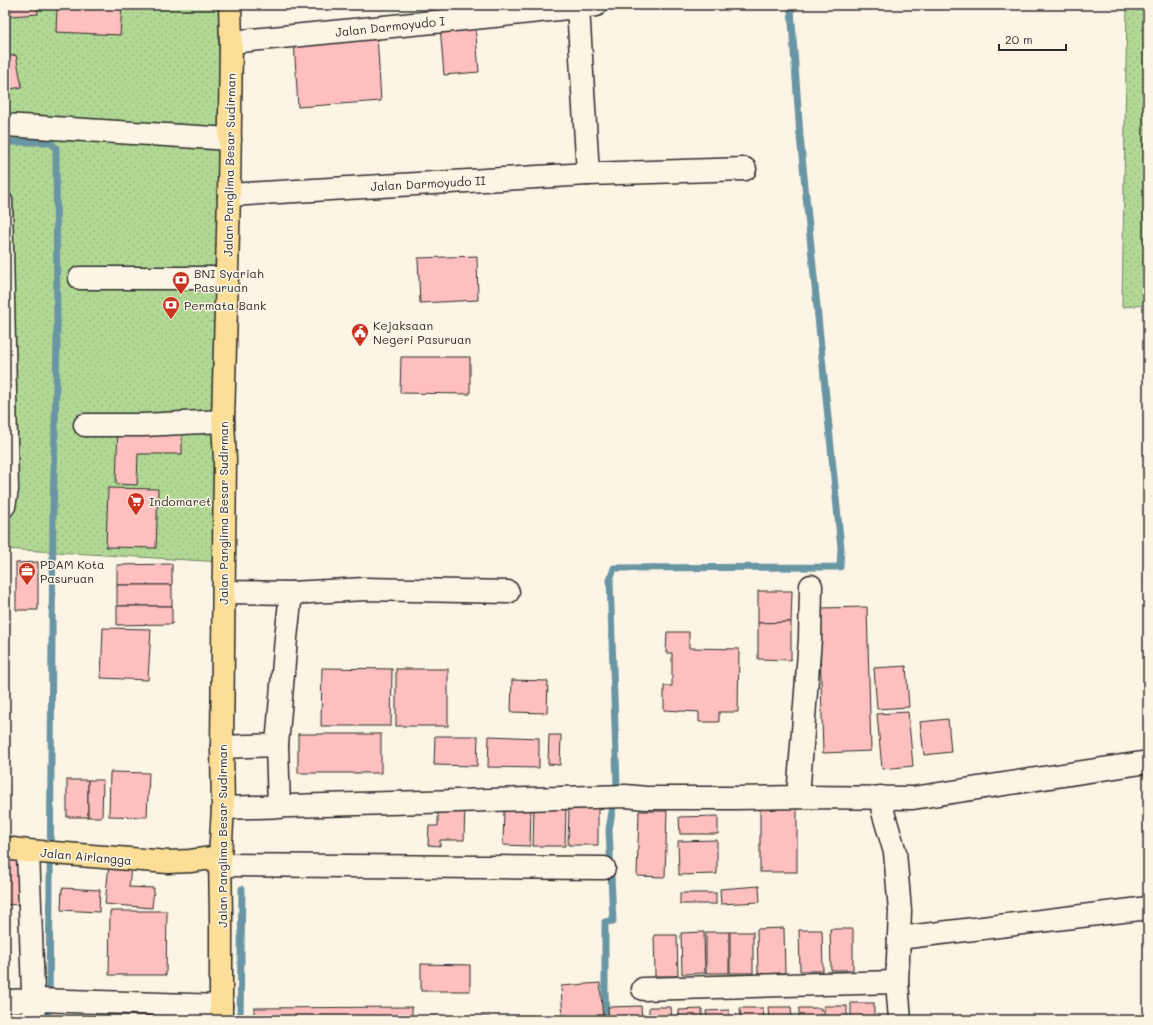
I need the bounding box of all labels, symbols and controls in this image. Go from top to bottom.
street label: Jalan Darmoyudo I [334,12,446,40]
scale bar [999,26,1066,52]
text: 20 m [1005,31,1033,47]
street label: Jalan Panglima Besar Sudirman [219,73,239,257]
street label: Jalan Darmoyudo II [370,172,486,194]
place label: BNI Syariah Pasuruan [194,265,264,295]
bank icon: BNI Syariah Pasuruan [171,270,191,295]
bank icon: Permata Bank [161,295,181,320]
place label: Permata Bank [184,297,266,313]
place label: Kejaksaan Negeri Pasuruan [373,317,471,347]
public building icon: Kejaksaan Negeri Pasuruan [350,322,370,347]
street label: Jalan Panglima Besar Sudirman [215,421,231,605]
supermarket icon: Indomaret [126,491,146,516]
place label: Indomaret [149,493,211,509]
place label: PDAM Kota Pasuruan [40,556,104,586]
office icon: PDAM Kota Pasuruan [17,561,37,586]
street label: Jalan Panglima Besar Sudirman [214,744,230,928]
street label: Jalan Airlangga [40,844,132,868]

